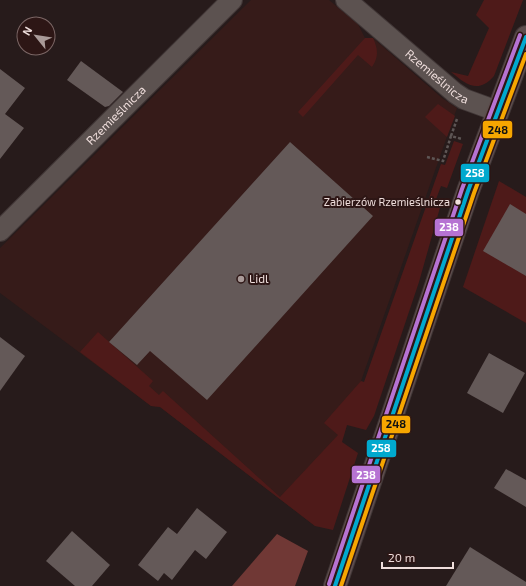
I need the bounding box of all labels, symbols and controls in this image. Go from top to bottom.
north arrow [16,16,56,56]
text: N [19,24,35,37]
street label: Rzemieślnicza [403,46,470,106]
street label: Rzemieślnicza [83,82,148,147]
line badge: 248 [482,120,513,139]
text: 248 [488,123,508,136]
line badge: 258 [460,163,490,183]
text: 258 [465,166,485,179]
place label: Zabierzów Rzemieślnicza [324,195,450,208]
marker: Zabierzów Rzemieślnicza [453,197,463,207]
line badge: 238 [434,218,464,237]
text: 238 [439,220,459,233]
place label: Lidl [249,271,269,285]
marker: Lidl [236,274,246,284]
line badge: 248 [381,415,411,434]
text: 248 [386,417,406,430]
line badge: 258 [366,439,397,458]
text: 258 [371,441,391,454]
line badge: 238 [351,465,381,484]
text: 238 [356,468,376,481]
scale bar [382,544,453,570]
text: 20 m [388,550,415,564]

